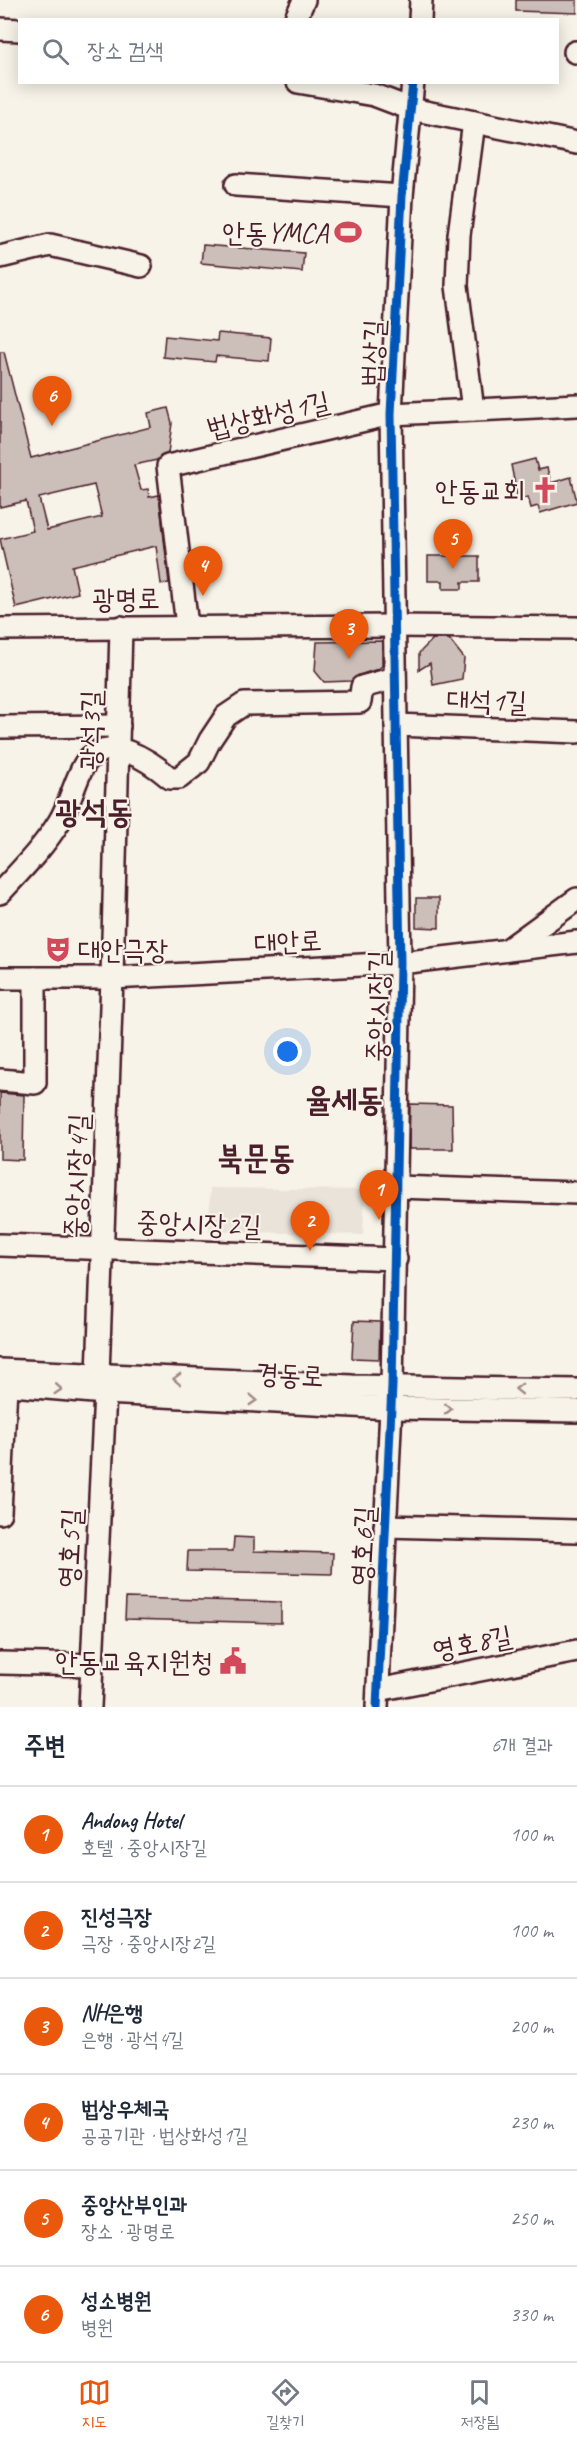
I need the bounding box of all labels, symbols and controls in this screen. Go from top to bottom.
search box [18,18,559,84]
icon: search [39,35,72,68]
text: 장소 검색 [87,37,163,65]
place label: 안동YMCA [222,215,330,250]
sports icon: 안동YMCA [333,217,363,247]
street label: 법상길 [353,318,392,388]
pin: 6 [32,376,72,426]
street label: 법상화성1길 [203,383,333,446]
place label: 안동교회 [435,473,525,508]
church icon: 안동교회 [530,475,560,505]
pin: 5 [434,520,472,569]
pin: 4 [184,546,222,596]
street label: 광명로 [92,580,160,617]
pin: 3 [330,610,368,659]
street label: 대석1길 [446,682,528,719]
street label: 광석3길 [72,690,109,770]
district label: 광석동 [55,791,133,832]
street label: 대안로 [253,922,323,961]
place label: 대안극장 [78,932,169,967]
theatre icon: 대안극장 [43,934,73,964]
street label: 중앙시장길 [359,949,396,1063]
your location [273,1037,302,1066]
district label: 율세동 [305,1079,383,1120]
street label: 중앙시장4길 [57,1113,96,1239]
district label: 북문동 [217,1137,295,1178]
pin: 1 [360,1170,398,1220]
pin: 2 [290,1202,330,1251]
street label: 중앙시장2길 [136,1204,262,1243]
street label: 경동로 [255,1355,325,1394]
one-way arrow [172,1372,181,1385]
one-way arrow [54,1382,63,1395]
one-way arrow [514,1383,523,1395]
one-way arrow [248,1394,257,1407]
one-way arrow [443,1403,452,1415]
street label: 영호6길 [343,1505,382,1587]
street label: 영호5길 [50,1507,89,1589]
street label: 영호8길 [429,1618,515,1667]
place label: 안동교육지원청 [55,1644,213,1679]
public building icon: 안동교육지원청 [218,1646,248,1676]
text: 주변 [24,1729,66,1762]
text: 6개 결과 [491,1733,553,1758]
text: Andong Hotel [81,1807,182,1835]
text: 1 [39,1822,48,1847]
text: 100 m [510,1822,553,1847]
text: 호텔 · 중앙시장길 [81,1835,207,1860]
text: 진성극장 [81,1903,152,1931]
text: 2 [39,1918,48,1943]
text: 100 m [510,1918,553,1943]
text: 극장 · 중앙시장2길 [81,1931,216,1956]
text: NH은행 [81,1999,143,2027]
text: 3 [39,2014,48,2039]
text: 200 m [510,2014,553,2039]
text: 은행 · 광석4길 [81,2027,184,2052]
text: 법상우체국 [81,2095,170,2123]
text: 4 [39,2110,48,2135]
text: 230 m [510,2110,553,2135]
text: 공공기관 · 법상화성1길 [81,2123,248,2148]
text: 중앙산부인과 [81,2191,187,2219]
text: 5 [39,2206,48,2231]
text: 250 m [510,2206,553,2231]
text: 장소 · 광명로 [81,2219,175,2244]
text: 성소병원 [81,2287,152,2315]
text: 6 [39,2302,48,2327]
text: 330 m [510,2302,553,2327]
text: 병원 [81,2315,113,2340]
tab: 지도 [78,2376,111,2432]
tab: 길찾기 [266,2376,305,2432]
tab: 저장됨 [461,2376,499,2432]

